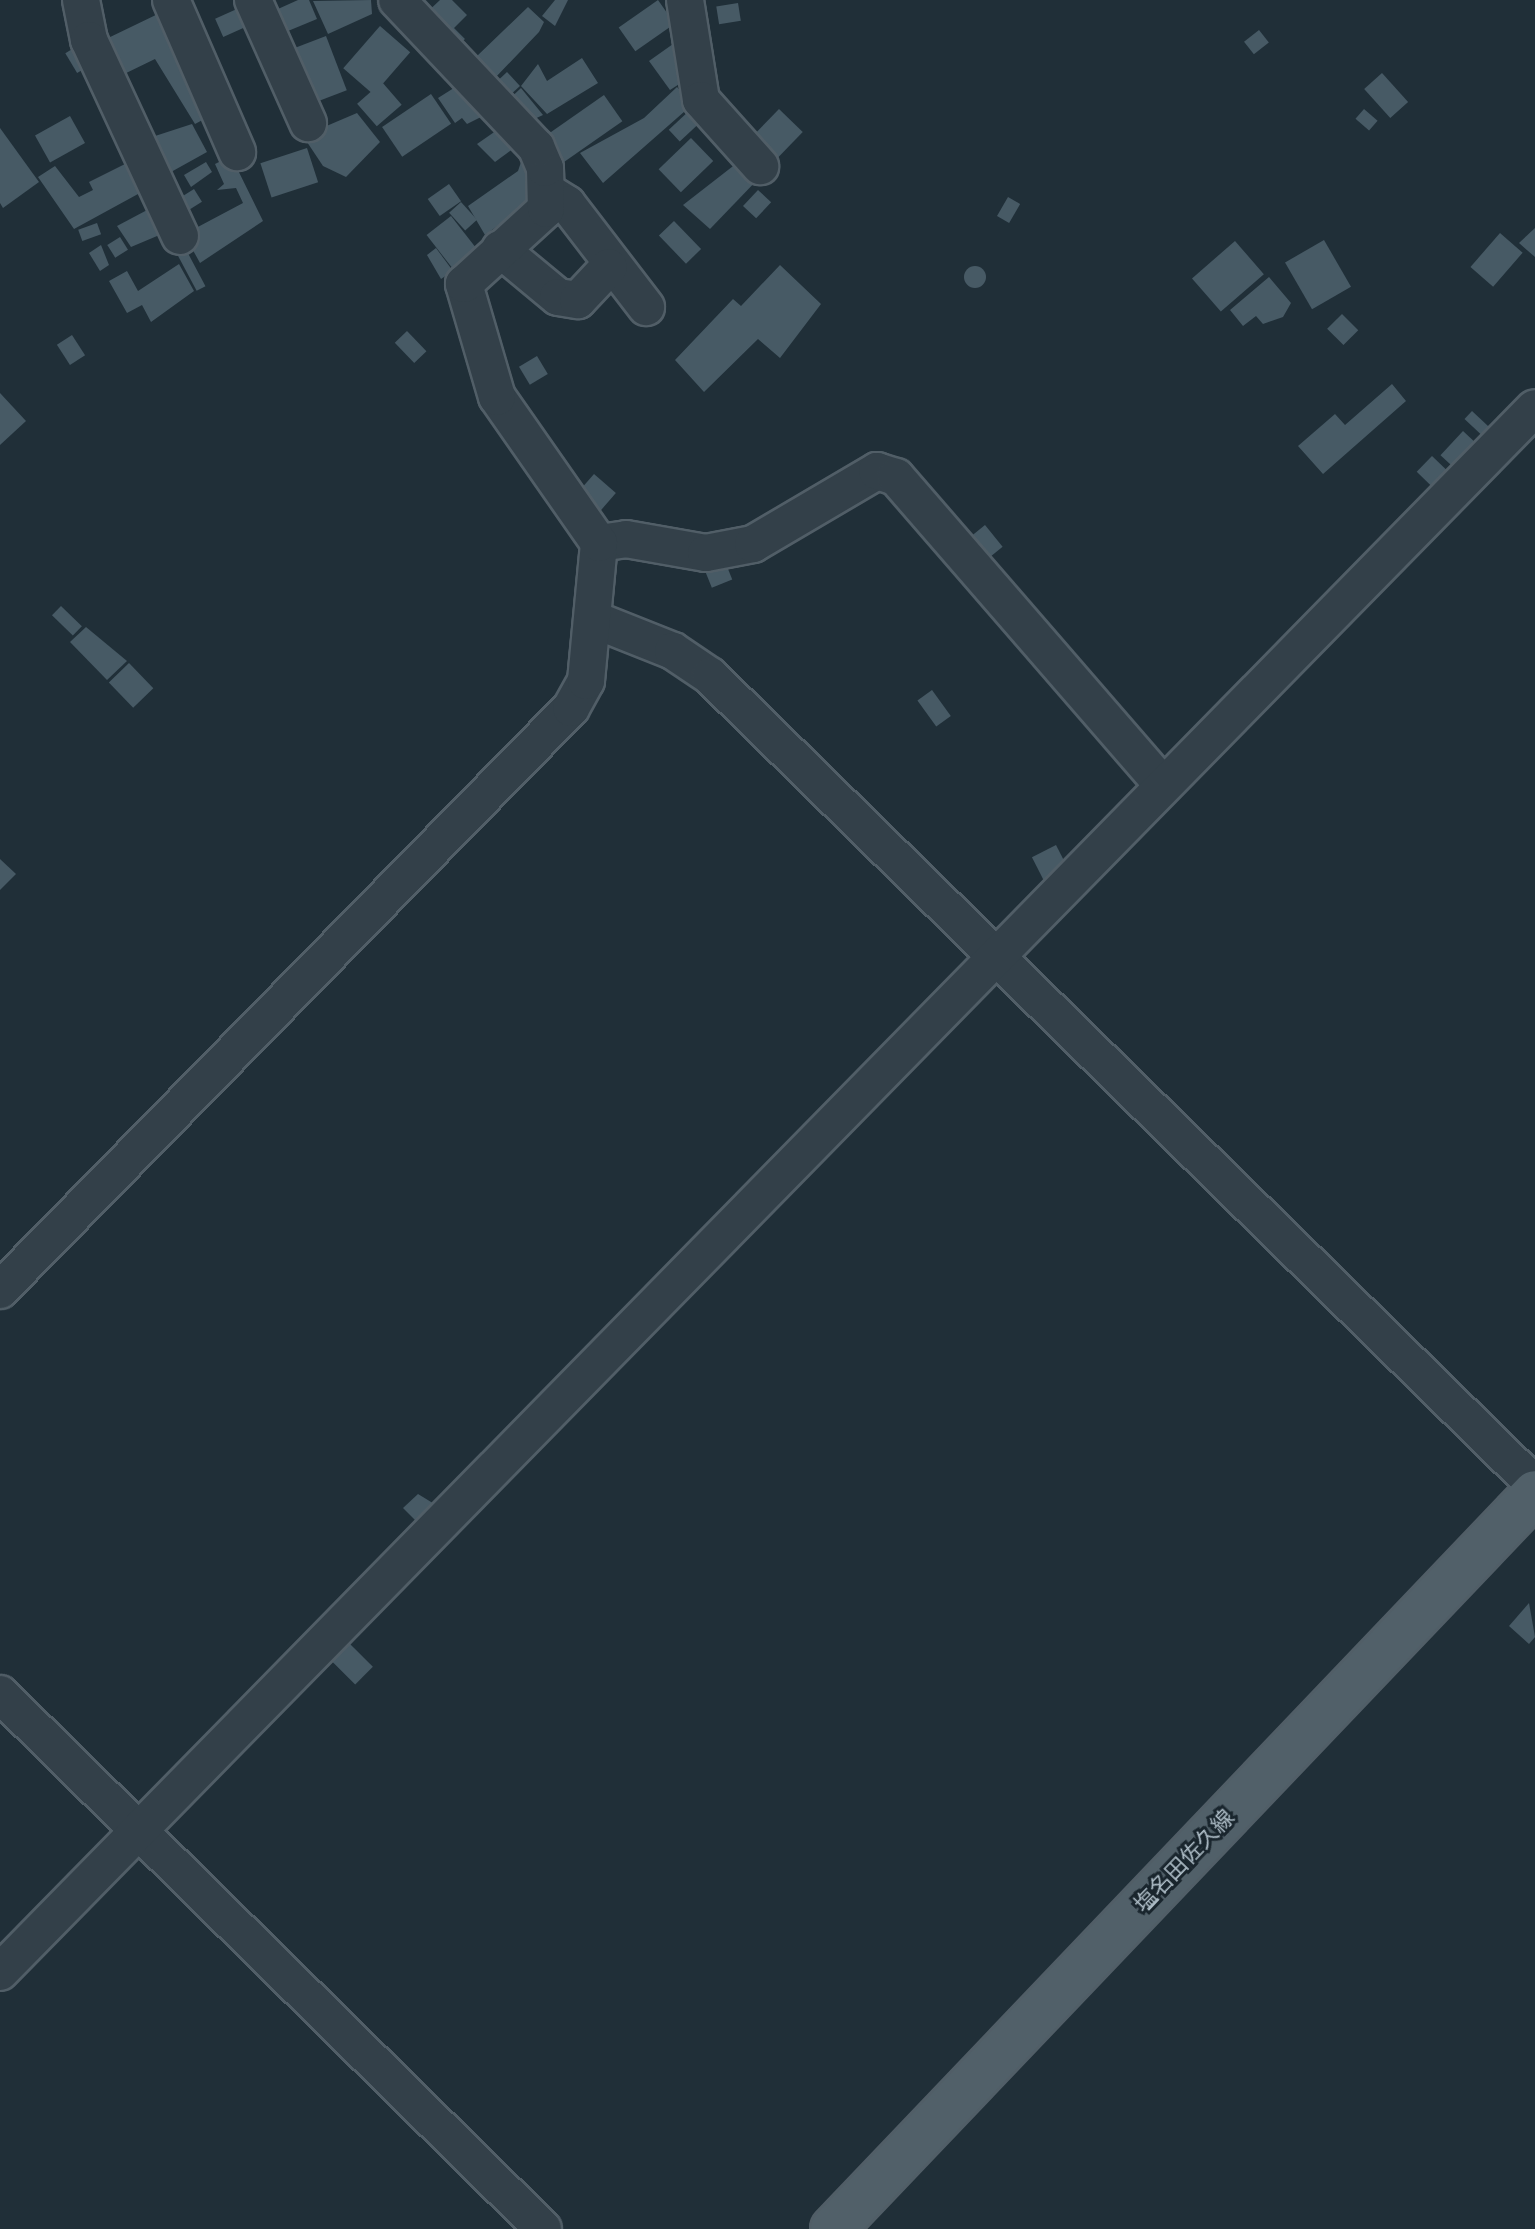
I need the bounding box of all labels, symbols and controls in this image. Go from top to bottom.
street label: 塩名田佐久線 [1129,1804,1239,1918]

